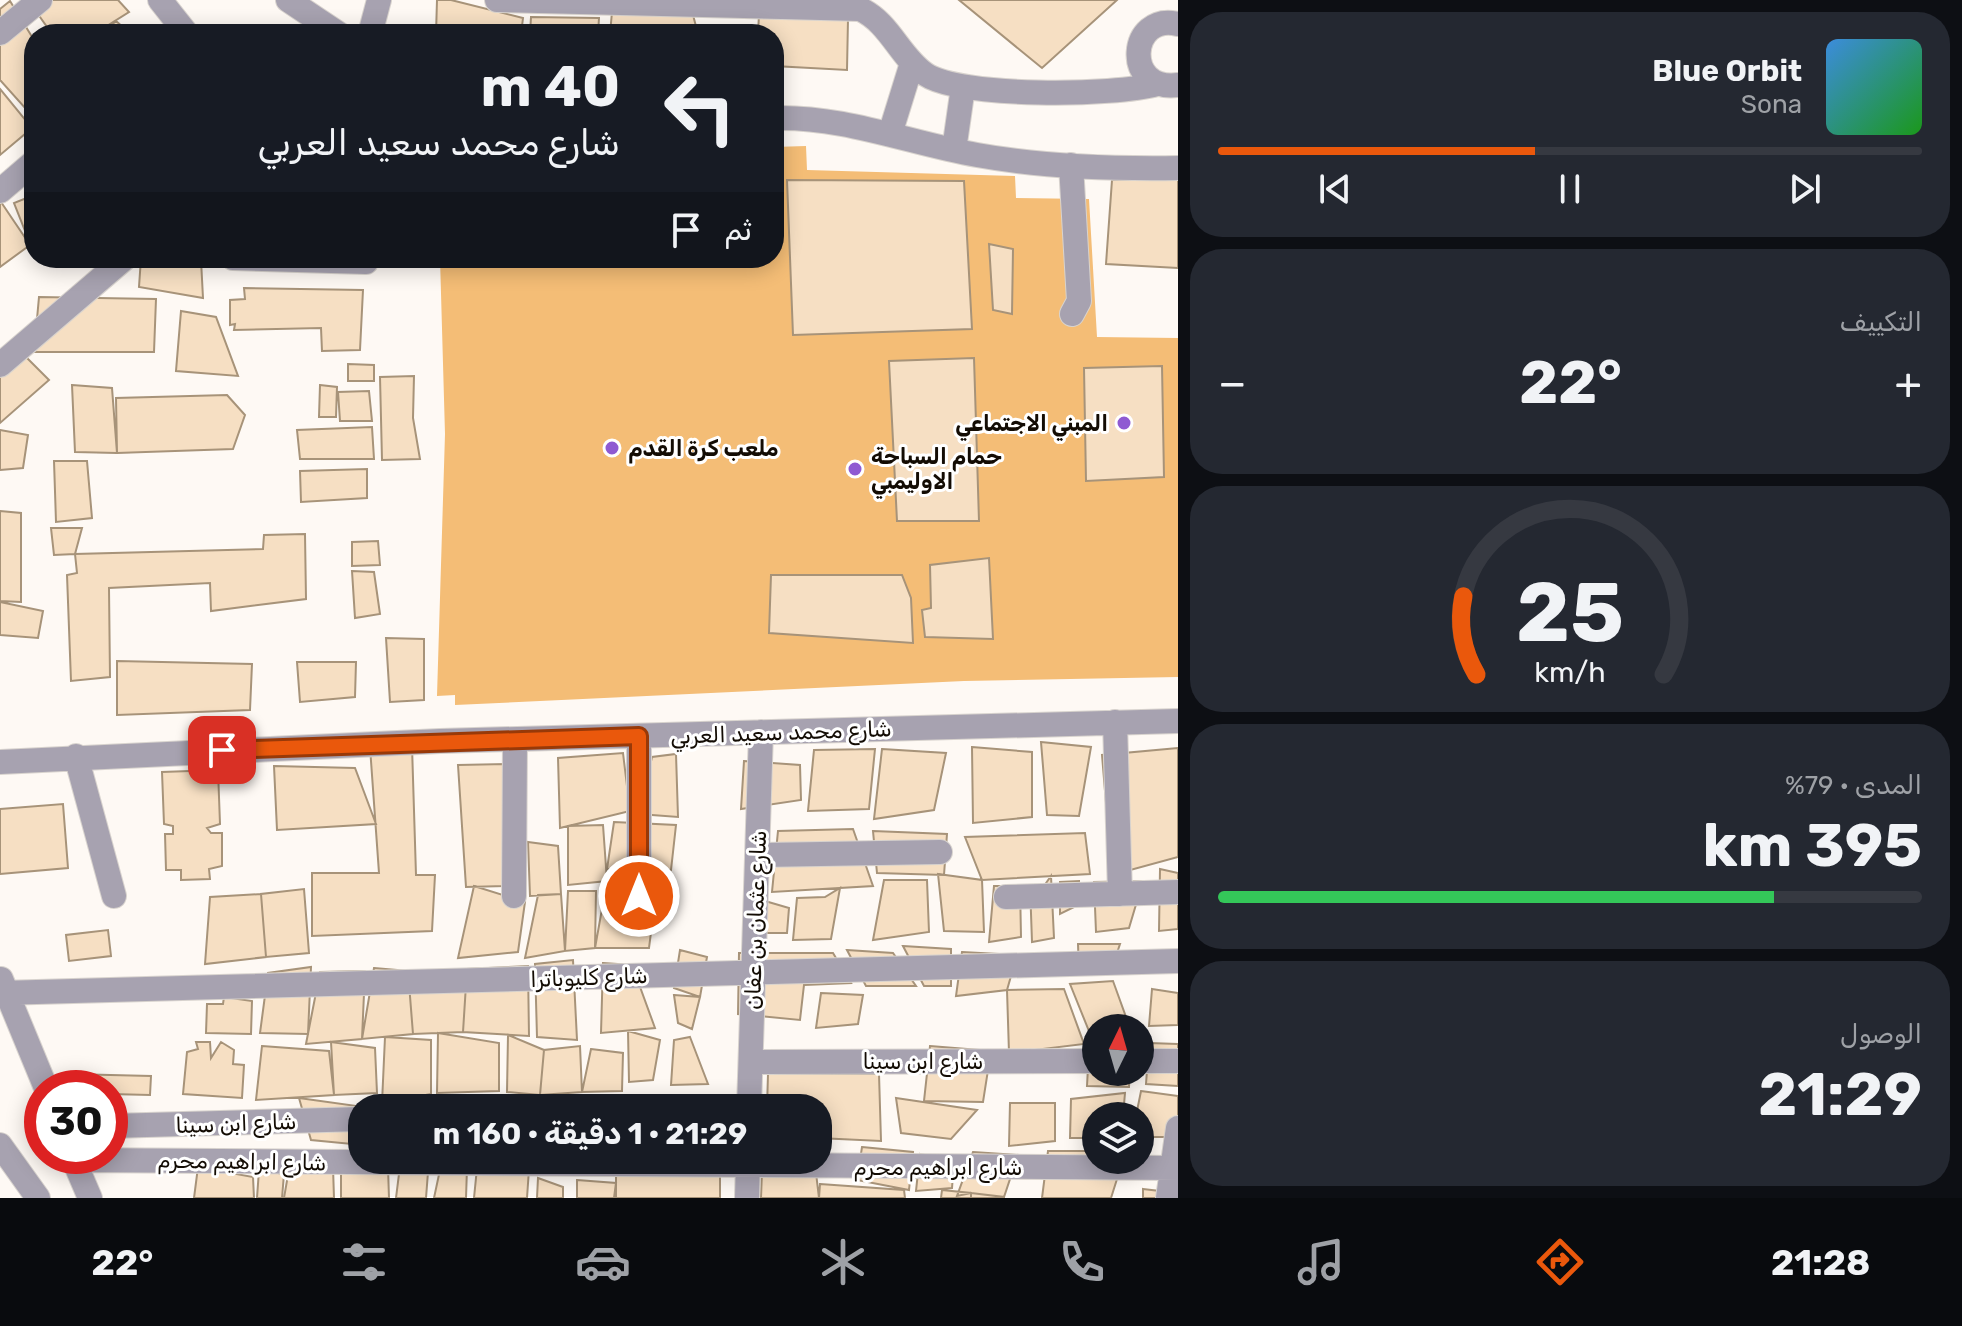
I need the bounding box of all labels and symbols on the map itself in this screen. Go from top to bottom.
place label: المبني الاجتماعي [955,410,1108,441]
marker: المبني الاجتماعي [1115,414,1133,432]
place label: ملعب كرة القدم [628,435,779,464]
marker: ملعب كرة القدم [603,439,621,457]
place label: حمام السباحة الاوليمبي [871,443,1002,499]
marker: حمام السباحة الاوليمبي [846,460,864,478]
street label: شارع محمد سعيد العربي [670,715,892,753]
pin [188,716,256,784]
street label: شارع عثمان بن عفان [739,830,774,1010]
position arrow [597,854,681,938]
street label: شارع كليوباترا [530,962,648,995]
north arrow [1082,1014,1154,1086]
street label: شارع ابن سينا [862,1048,984,1077]
speed limit sign: 30 [24,1070,128,1174]
street label: شارع ابن سينا [175,1108,297,1141]
street label: شارع ابراهيم محرم [157,1147,327,1178]
street label: شارع ابراهيم محرم [854,1154,1022,1183]

